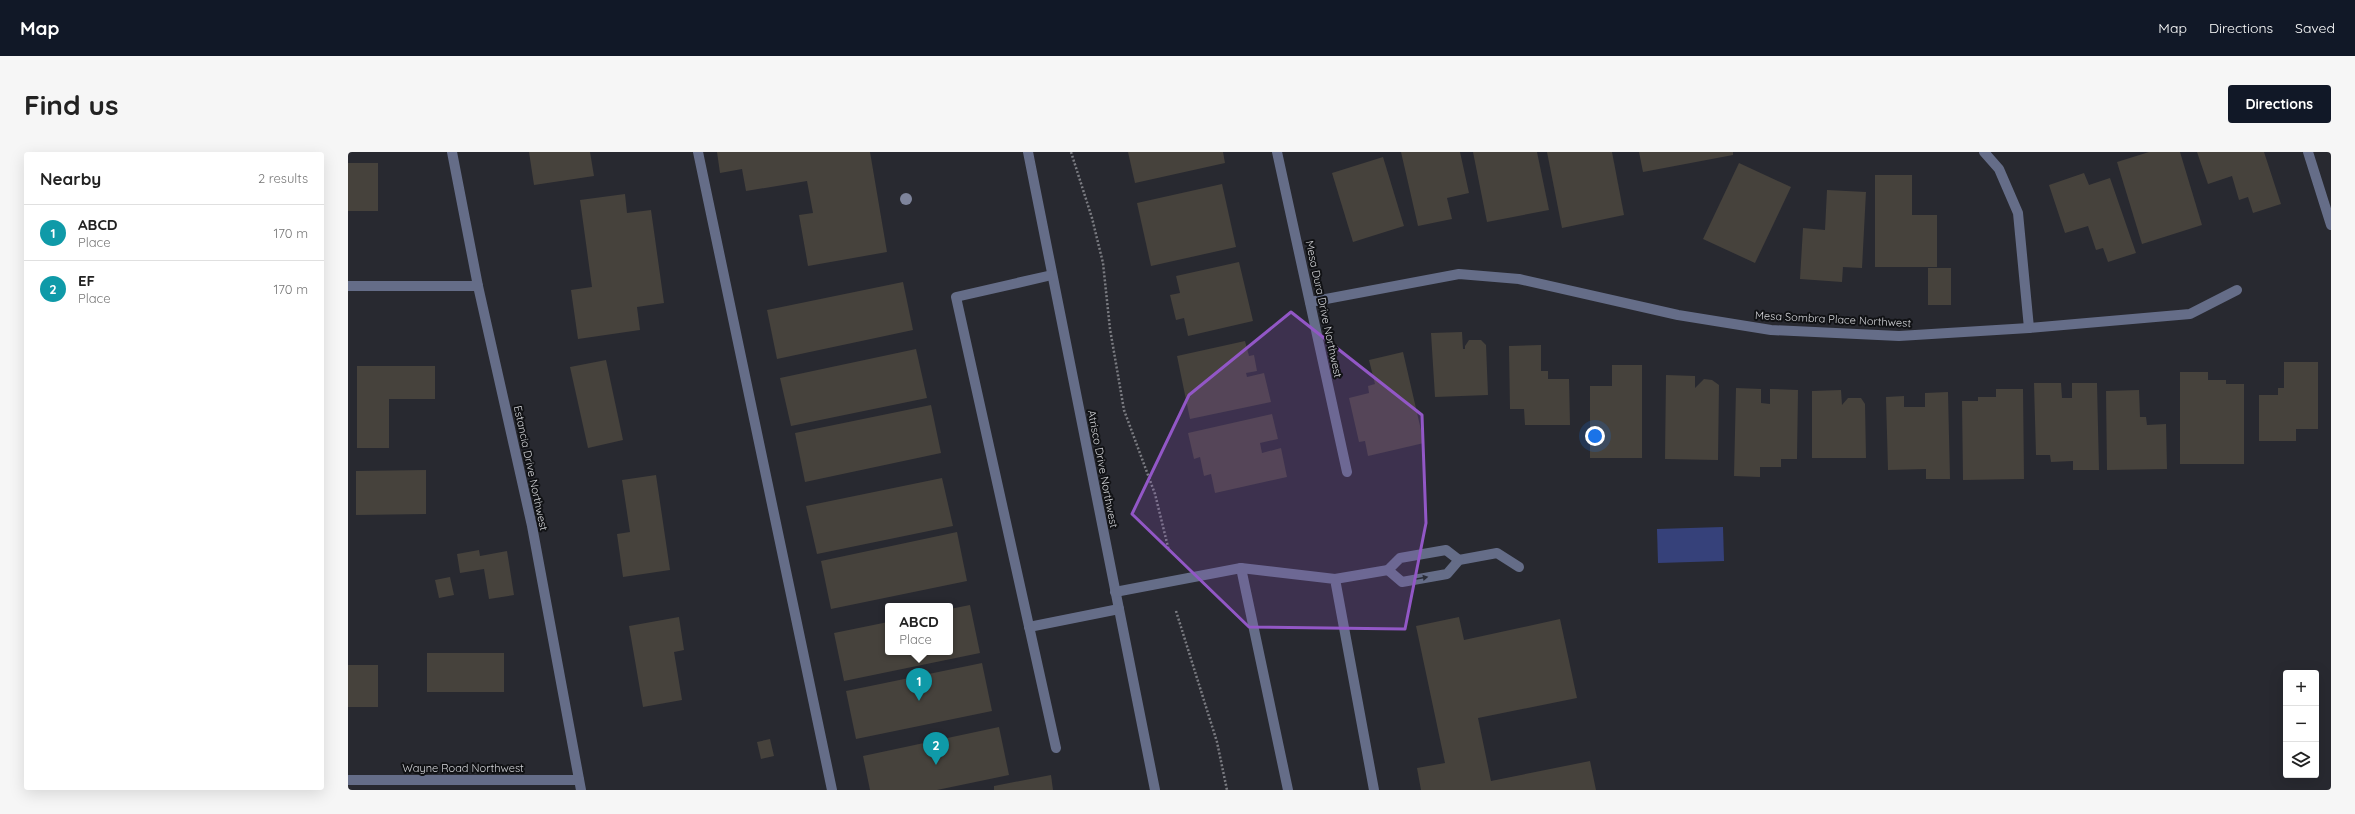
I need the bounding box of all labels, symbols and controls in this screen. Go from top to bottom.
text: Map [20,16,59,40]
text: Map [2158,19,2187,37]
text: Directions [2209,19,2273,37]
text: Saved [2295,19,2335,37]
button: Directions [2228,85,2331,123]
text: Find us [24,87,118,122]
text: Nearby [40,168,101,189]
text: 2 results [258,170,308,186]
text: ABCD [78,215,118,234]
text: 1 [50,225,56,241]
text: 170 m [273,225,308,241]
text: Place [78,234,111,250]
street label: Mesa Dura Drive Northwest [1303,239,1345,379]
text: EF [78,271,95,290]
text: 2 [49,281,57,297]
text: 170 m [273,281,308,297]
text: Place [78,290,111,306]
street label: Mesa Sombra Place Northwest [1755,308,1912,330]
street label: Estancia Drive Northwest [511,404,551,532]
street label: Atrisco Drive Northwest [1085,409,1121,529]
your location [1585,426,1605,446]
one-way arrow [1416,575,1429,581]
popup [885,603,953,655]
text: ABCD [899,612,939,631]
text: Place [899,631,932,647]
pin: 1 [906,668,932,701]
map controls [2283,670,2319,778]
button: + [2283,670,2319,706]
button: − [2283,706,2319,742]
pin: 2 [923,732,949,765]
button: layers [2283,742,2319,778]
street label: Wayne Road Northwest [402,761,524,775]

